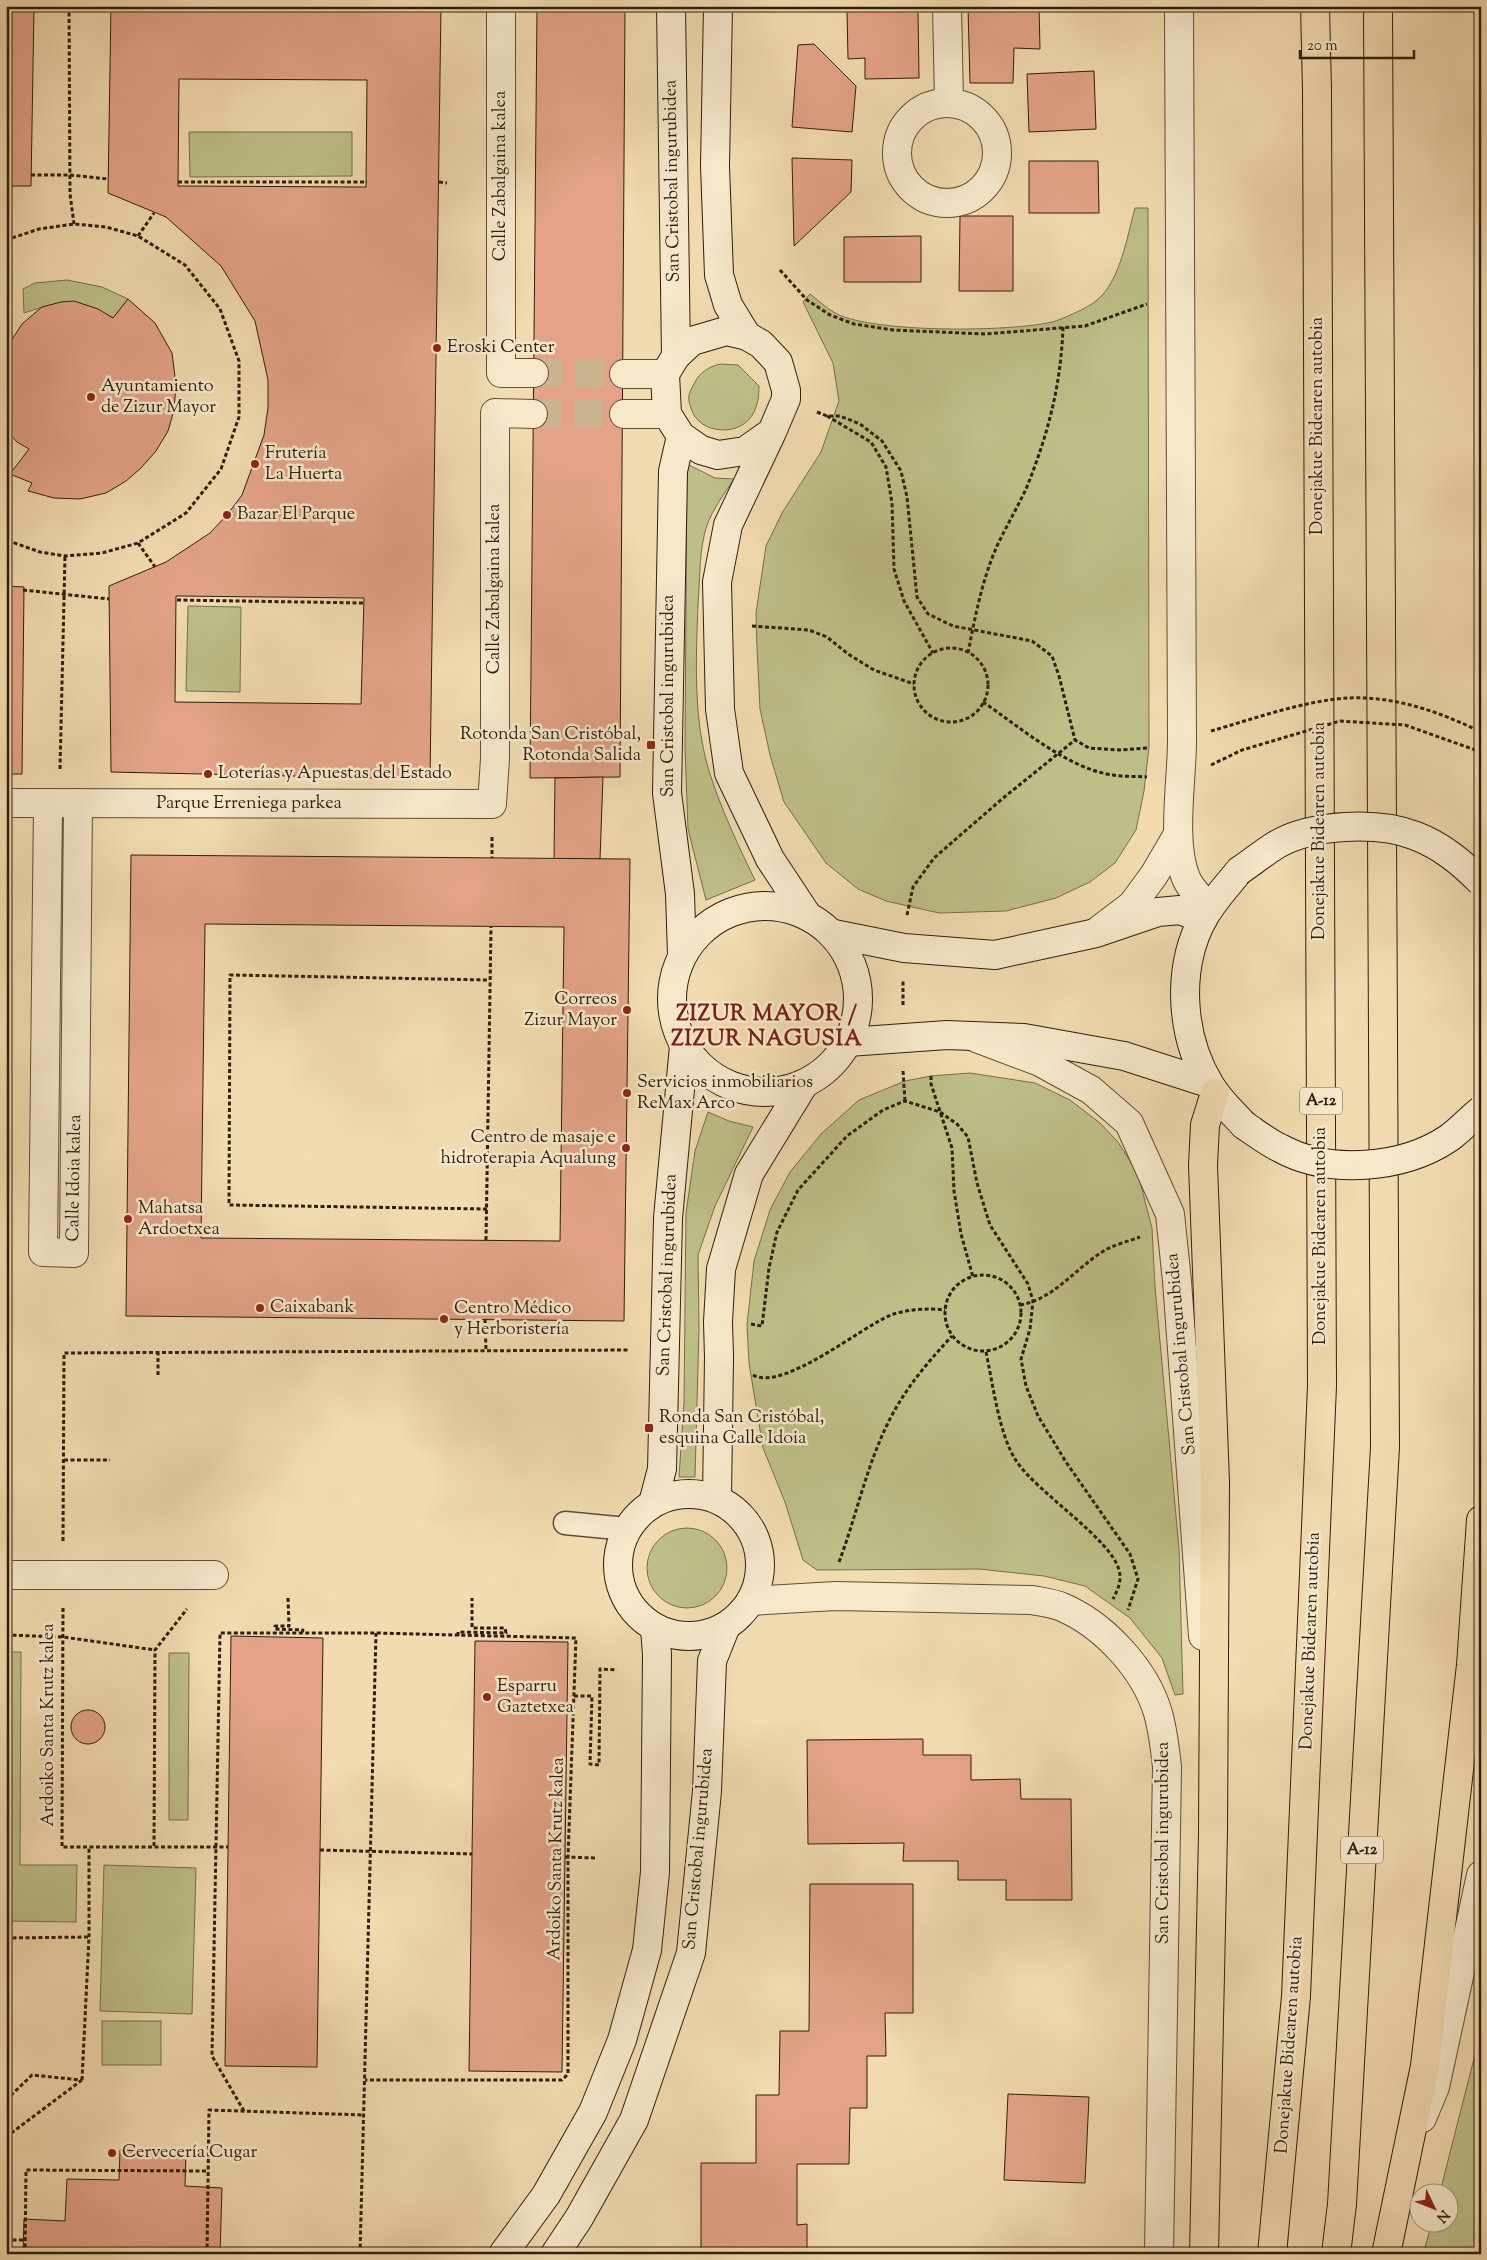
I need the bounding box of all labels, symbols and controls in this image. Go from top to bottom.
scale bar [1300,28,1413,60]
text: 20 m [1307,36,1338,57]
street label: San Cristobal ingurubidea [658,79,688,283]
street label: Calle Zabalgaina kalea [488,91,514,261]
street label: Donejakue Bidearen autobia [1305,317,1331,535]
place label: Eroski Center [447,335,555,361]
marker: Eroski Center [431,342,443,354]
place label: Ayuntamiento de Zizur Mayor [101,374,216,421]
marker: Ayuntamiento de Zizur Mayor [85,391,97,403]
place label: Frutería La Huerta [265,441,342,488]
marker: Frutería La Huerta [249,458,261,470]
place label: Bazar El Parque [237,502,355,528]
street label: Calle Zabalgaina kalea [482,504,508,674]
marker: Bazar El Parque [221,509,233,521]
street label: San Cristobal ingurubidea [656,595,682,797]
place label: Rotonda San Cristóbal, Rotonda Salida [460,722,641,769]
street label: Donejakue Bidearen autobia [1307,722,1333,940]
marker: Rotonda San Cristóbal, Rotonda Salida [645,739,657,751]
place label: Loterías y Apuestas del Estado [218,761,452,787]
marker: Loterías y Apuestas del Estado [202,768,214,780]
street label: Parque Erreniega parkea [156,791,342,817]
place label: Correos Zizur Mayor [524,987,617,1034]
district label: ZIZUR MAYOR / ZIZUR NAGUSIA [671,999,863,1056]
marker: Correos Zizur Mayor [621,1004,633,1016]
place label: Servicios inmobiliarios ReMax Arco [637,1070,813,1117]
marker: Servicios inmobiliarios ReMax Arco [621,1087,633,1099]
road number: A-12 [1300,1088,1342,1114]
street label: Calle Idoia kalea [61,1114,89,1242]
place label: Centro de masaje e hidroterapia Aqualung [441,1125,616,1172]
street label: Donejakue Bidearen autobia [1308,1127,1334,1345]
marker: Centro de masaje e hidroterapia Aqualung [620,1142,632,1154]
street label: San Cristobal ingurubidea [651,1173,685,1377]
place label: Mahatsa Ardoetxea [138,1196,220,1243]
marker: Mahatsa Ardoetxea [122,1213,134,1225]
street label: San Cristobal ingurubidea [1160,1252,1204,1456]
place label: Caixabank [270,1295,354,1321]
place label: Centro Médico y Herboristería [454,1296,571,1343]
marker: Caixabank [254,1302,266,1314]
marker: Centro Médico y Herboristería [438,1313,450,1325]
place label: Ronda San Cristóbal, esquina Calle Idoia [659,1405,824,1452]
marker: Ronda San Cristóbal, esquina Calle Idoia [643,1422,655,1434]
street label: Donejakue Bidearen autobia [1294,1532,1328,1750]
street label: Ardoiko Santa Krutz kalea [36,1623,62,1827]
place label: Esparru Gaztetxea [497,1674,574,1721]
marker: Esparru Gaztetxea [481,1691,493,1703]
street label: San Cristobal ingurubidea [1151,1742,1177,1944]
street label: San Cristobal ingurubidea [677,1747,721,1951]
street label: Ardoiko Santa Krutz kalea [542,1757,572,1961]
road number: A-12 [1341,1836,1383,1864]
street label: Donejakue Bidearen autobia [1269,1935,1311,2155]
place label: Cervecería Cugar [122,2140,257,2166]
marker: Cervecería Cugar [106,2147,118,2159]
north arrow [1410,2182,1460,2232]
text: N [1431,2205,1453,2226]

